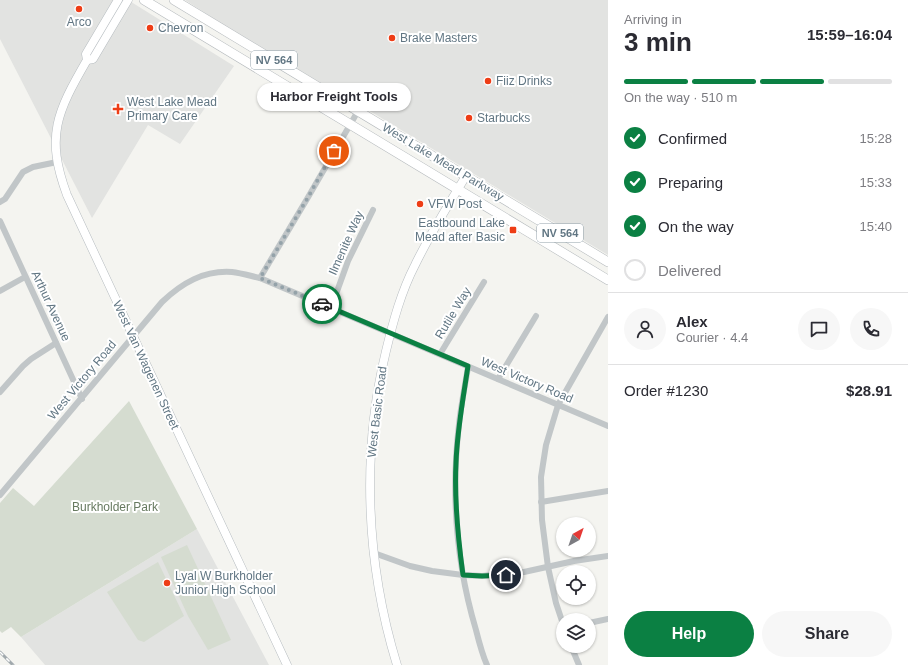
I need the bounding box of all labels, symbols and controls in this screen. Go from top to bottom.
marker: Arco [74,4,84,14]
text: Arriving in [624,12,682,27]
place label: Arco [67,15,92,29]
place label: Chevron [158,21,203,35]
marker: Chevron [145,23,155,33]
text: 15:59–16:04 [807,26,892,43]
text: 3 min [624,27,692,57]
place label: Brake Masters [400,31,477,45]
marker: Brake Masters [387,33,397,43]
road number: NV 564 [251,51,297,69]
place label: Fiiz Drinks [496,74,552,88]
marker: Fiiz Drinks [483,76,493,86]
callout: Harbor Freight Tools [257,83,411,111]
text: Harbor Freight Tools [270,89,398,104]
text: On the way · 510 m [624,90,737,105]
place label: West Lake Mead Primary Care [127,95,217,123]
marker: West Lake Mead Primary Care [112,103,124,115]
place label: Starbucks [477,111,530,125]
marker: Starbucks [464,113,474,123]
street label: West Lake Mead Parkway [380,120,506,204]
icon: check [624,127,646,149]
text: Confirmed [658,130,727,147]
text: 15:28 [859,131,892,146]
pin [317,134,351,168]
icon: bag [323,140,345,162]
icon: check [624,171,646,193]
text: Preparing [658,174,723,191]
text: 15:33 [859,175,892,190]
place label: VFW Post [428,197,483,211]
marker: VFW Post [415,199,425,209]
street label: Ilmenite Way [326,209,366,277]
icon: check [624,215,646,237]
place label: Eastbound Lake Mead after Basic [415,216,505,244]
text: On the way [658,218,734,235]
text: 15:40 [859,219,892,234]
road number: NV 564 [537,224,583,242]
marker: Eastbound Lake Mead after Basic [508,225,518,235]
text: Delivered [658,262,721,279]
street label: Arthur Avenue [29,269,74,344]
courier [302,284,342,324]
street label: Rutile Way [432,285,474,341]
icon: car [311,293,333,315]
street label: West Van Wagenen Street [110,298,182,432]
button: person [624,308,666,350]
button: chat [798,308,840,350]
button: phone [850,308,892,350]
text: Alex [676,313,708,330]
text: Courier · 4.4 [676,330,748,345]
street label: West Victory Road [45,338,119,422]
street label: West Victory Road [479,354,575,406]
street label: West Basic Road [364,366,390,458]
text: Order #1230 [624,382,708,399]
text: $28.91 [846,382,892,399]
park label: Burkholder Park [72,500,159,514]
north arrow [556,517,596,557]
map controls [556,517,596,653]
pin [489,558,523,592]
icon: home [495,564,517,586]
button: locate [556,565,596,605]
place label: Lyal W Burkholder Junior High School [175,569,276,597]
marker: Lyal W Burkholder Junior High School [162,578,172,588]
button: Help [624,611,754,657]
button: Share [762,611,892,657]
button: layers [556,613,596,653]

